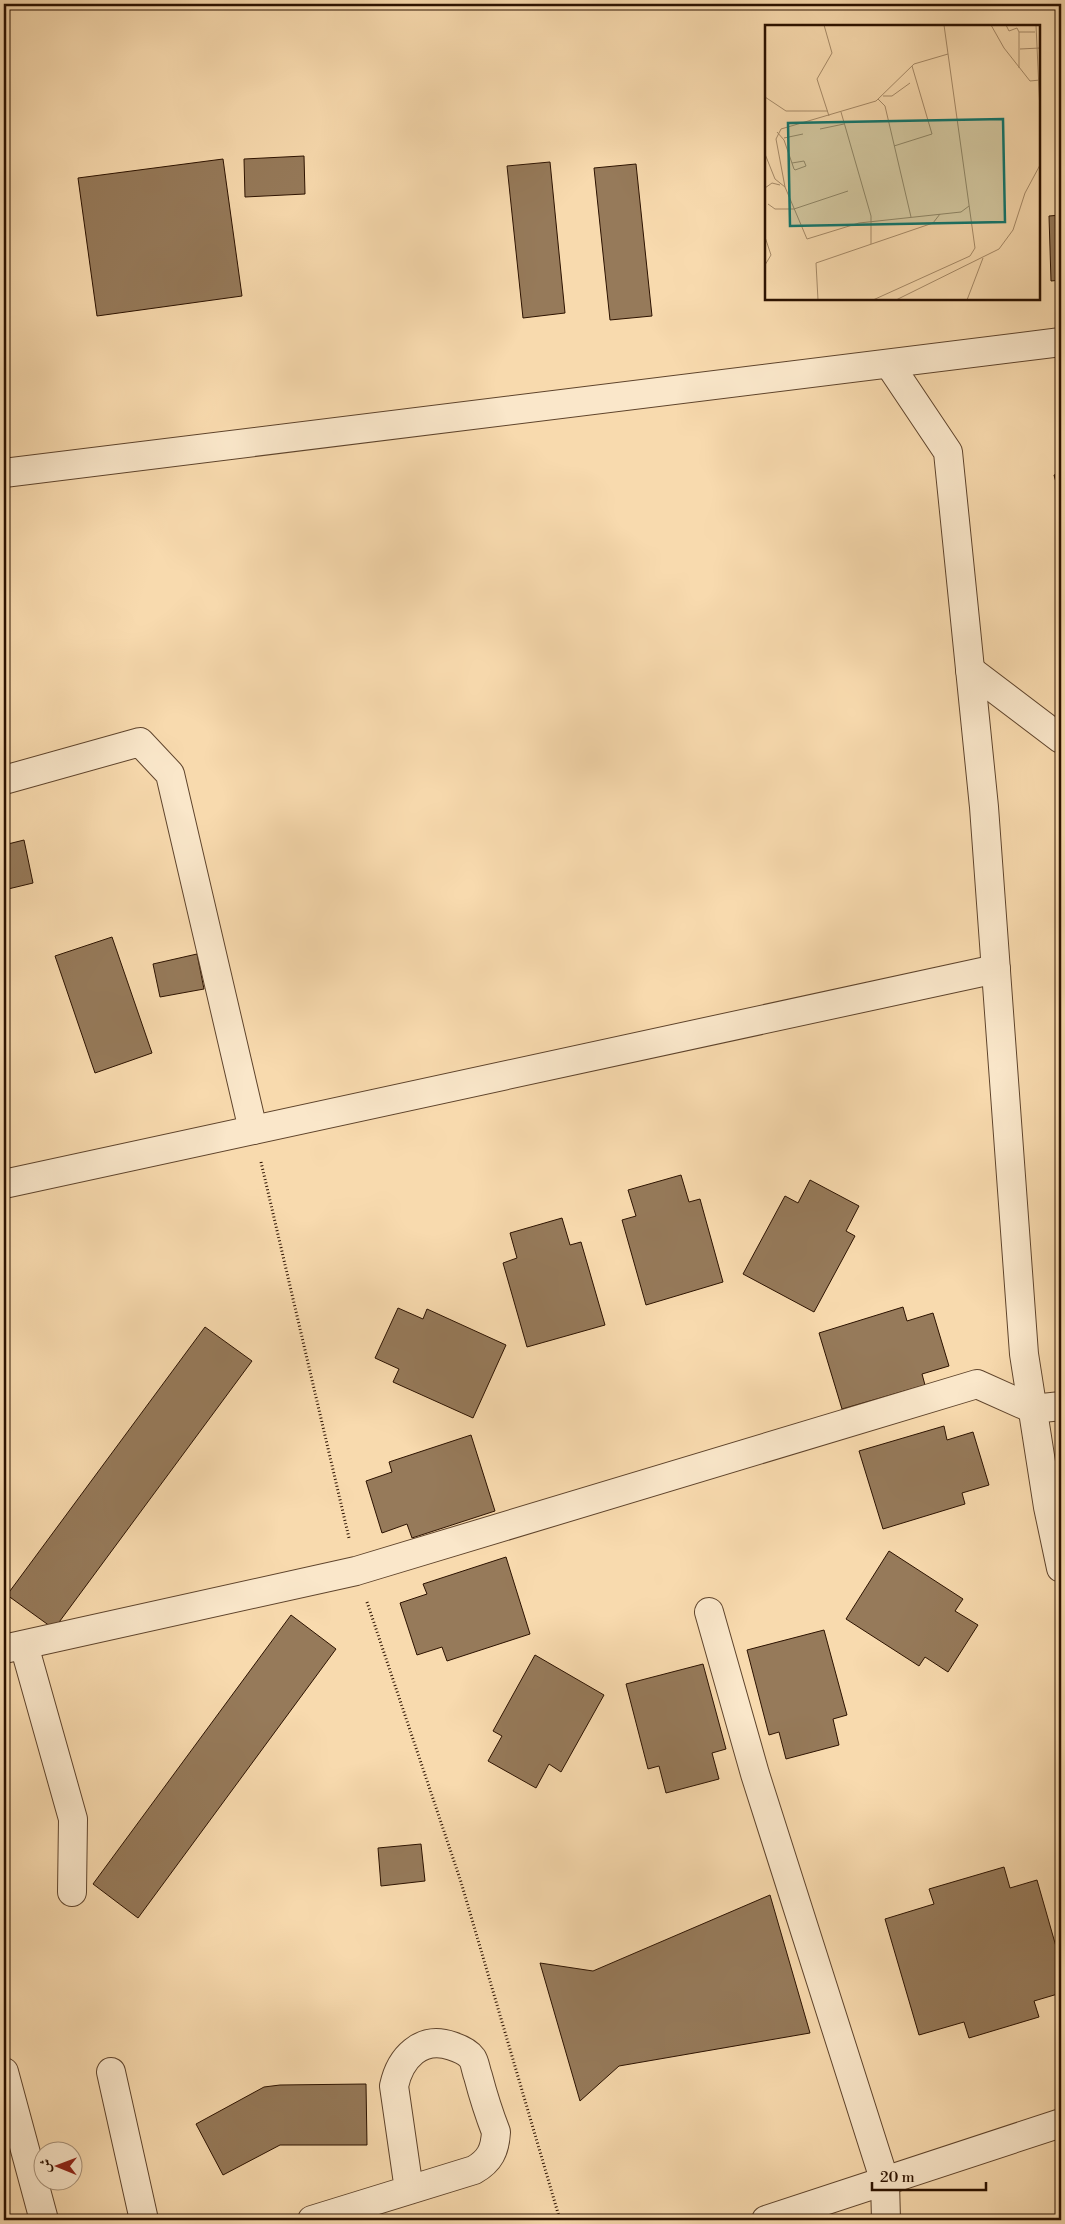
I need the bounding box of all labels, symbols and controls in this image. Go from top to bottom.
inset map [765,25,1040,300]
north arrow [32,2142,82,2192]
text: ش [37,2159,55,2173]
scale bar [872,2159,986,2191]
text: 20 m [880,2168,915,2187]

